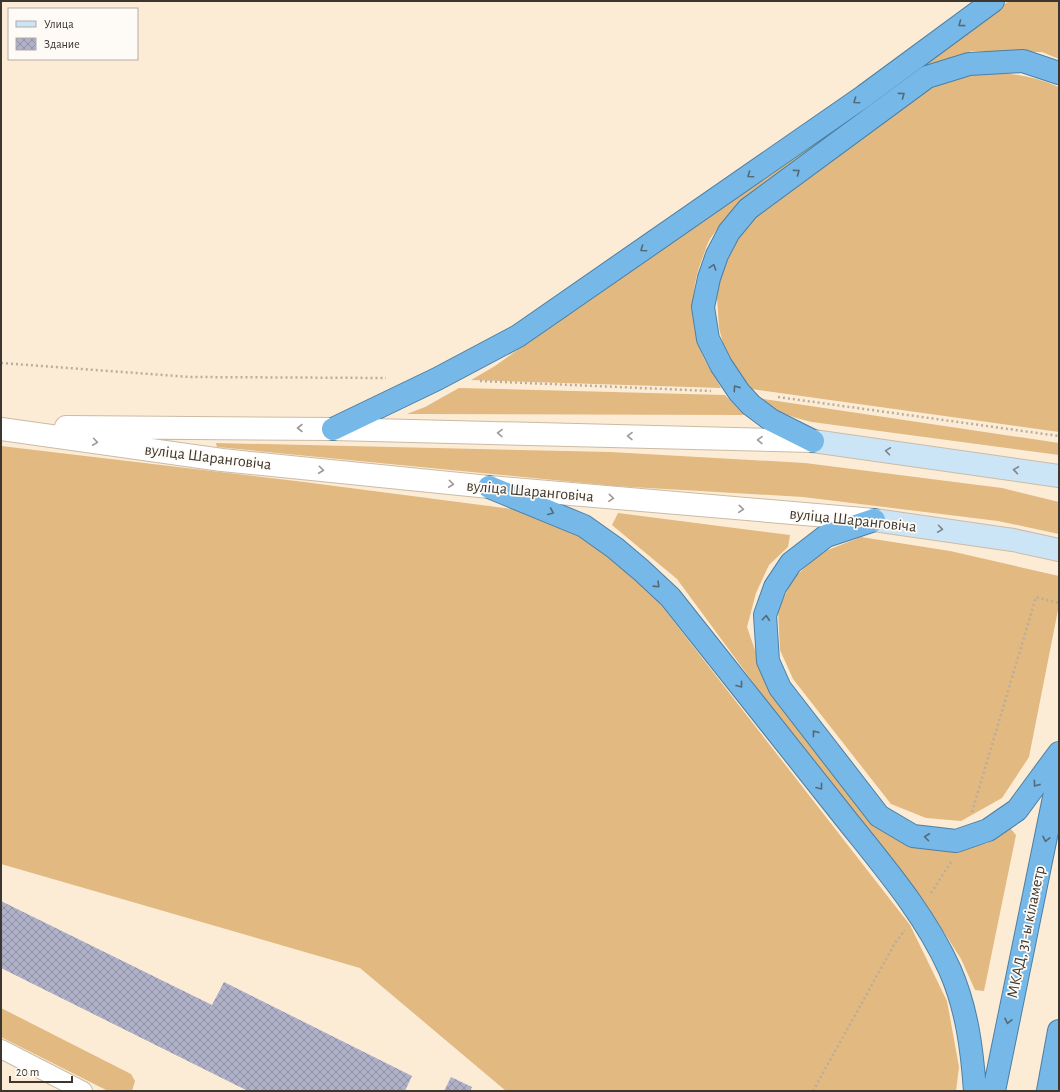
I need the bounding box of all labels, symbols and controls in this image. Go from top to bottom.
legend [8,8,138,60]
text: Улица [44,18,74,30]
one-way arrow [959,19,966,26]
text: Здание [44,38,80,50]
one-way arrow [898,93,905,100]
one-way arrow [854,96,861,103]
one-way arrow [747,170,754,177]
one-way arrow [793,170,800,177]
one-way arrow [640,244,647,251]
one-way arrow [708,263,717,270]
one-way arrow [734,385,741,392]
one-way arrow [297,424,303,432]
one-way arrow [497,429,503,437]
one-way arrow [627,432,633,440]
one-way arrow [757,435,763,444]
one-way arrow [92,437,98,446]
street label: вуліца Шаранговіча [144,441,272,474]
one-way arrow [885,447,891,456]
one-way arrow [318,466,324,475]
one-way arrow [1013,466,1019,475]
street label: вуліца Шаранговіча [466,477,594,506]
one-way arrow [448,479,454,488]
one-way arrow [608,493,614,502]
one-way arrow [738,504,744,513]
street label: вуліца Шаранговіча [789,505,917,536]
one-way arrow [547,507,554,515]
one-way arrow [937,524,943,533]
one-way arrow [652,580,660,588]
one-way arrow [761,615,770,621]
one-way arrow [735,681,742,688]
one-way arrow [813,731,820,738]
one-way arrow [1034,780,1041,787]
one-way arrow [816,783,823,790]
one-way arrow [924,833,930,842]
one-way arrow [1042,836,1050,842]
street label: МКАД, 31-ы кіламетр [1004,864,1048,1000]
one-way arrow [1004,1018,1013,1024]
scale bar [10,1058,72,1084]
text: 20 m [16,1066,39,1078]

